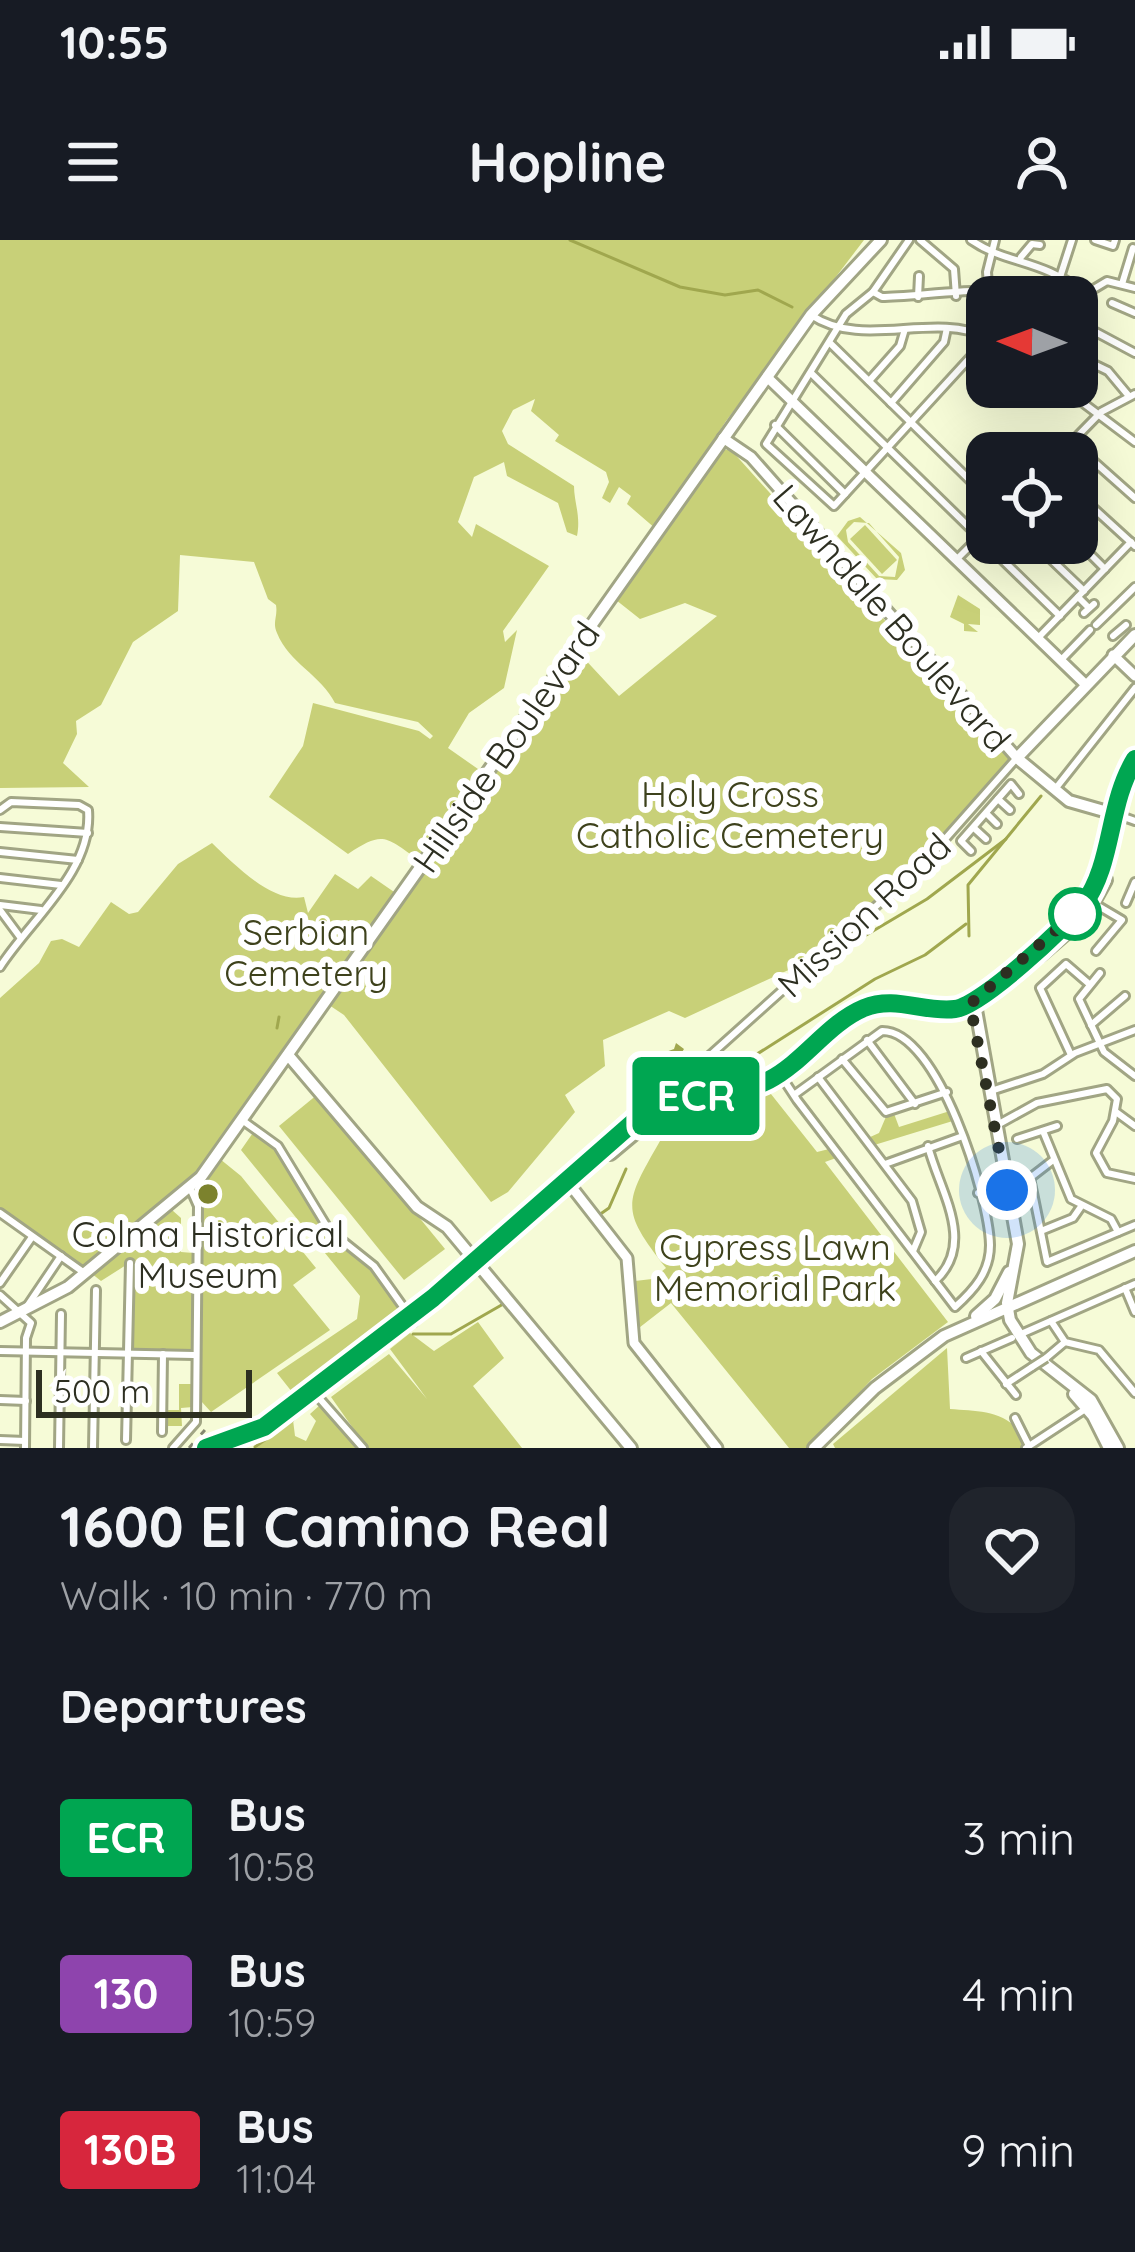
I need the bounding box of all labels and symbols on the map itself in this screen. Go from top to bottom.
north arrow [966,276,1098,408]
street label: Lawndale Boulevard [764,475,1021,761]
street label: Hillside Boulevard [402,613,609,881]
park label: Holy Cross Catholic Cemetery [576,771,884,857]
street label: Mission Road [768,823,960,1006]
unlabelled marker [1050,889,1100,939]
park label: Serbian Cemetery [224,909,388,995]
line badge: ECR [627,1057,765,1135]
your location [977,1160,1037,1220]
marker: Colma Historical Museum [195,1181,221,1207]
place label: Colma Historical Museum [72,1211,344,1297]
park label: Cypress Lawn Memorial Park [654,1224,896,1310]
scale bar [36,1364,252,1417]

